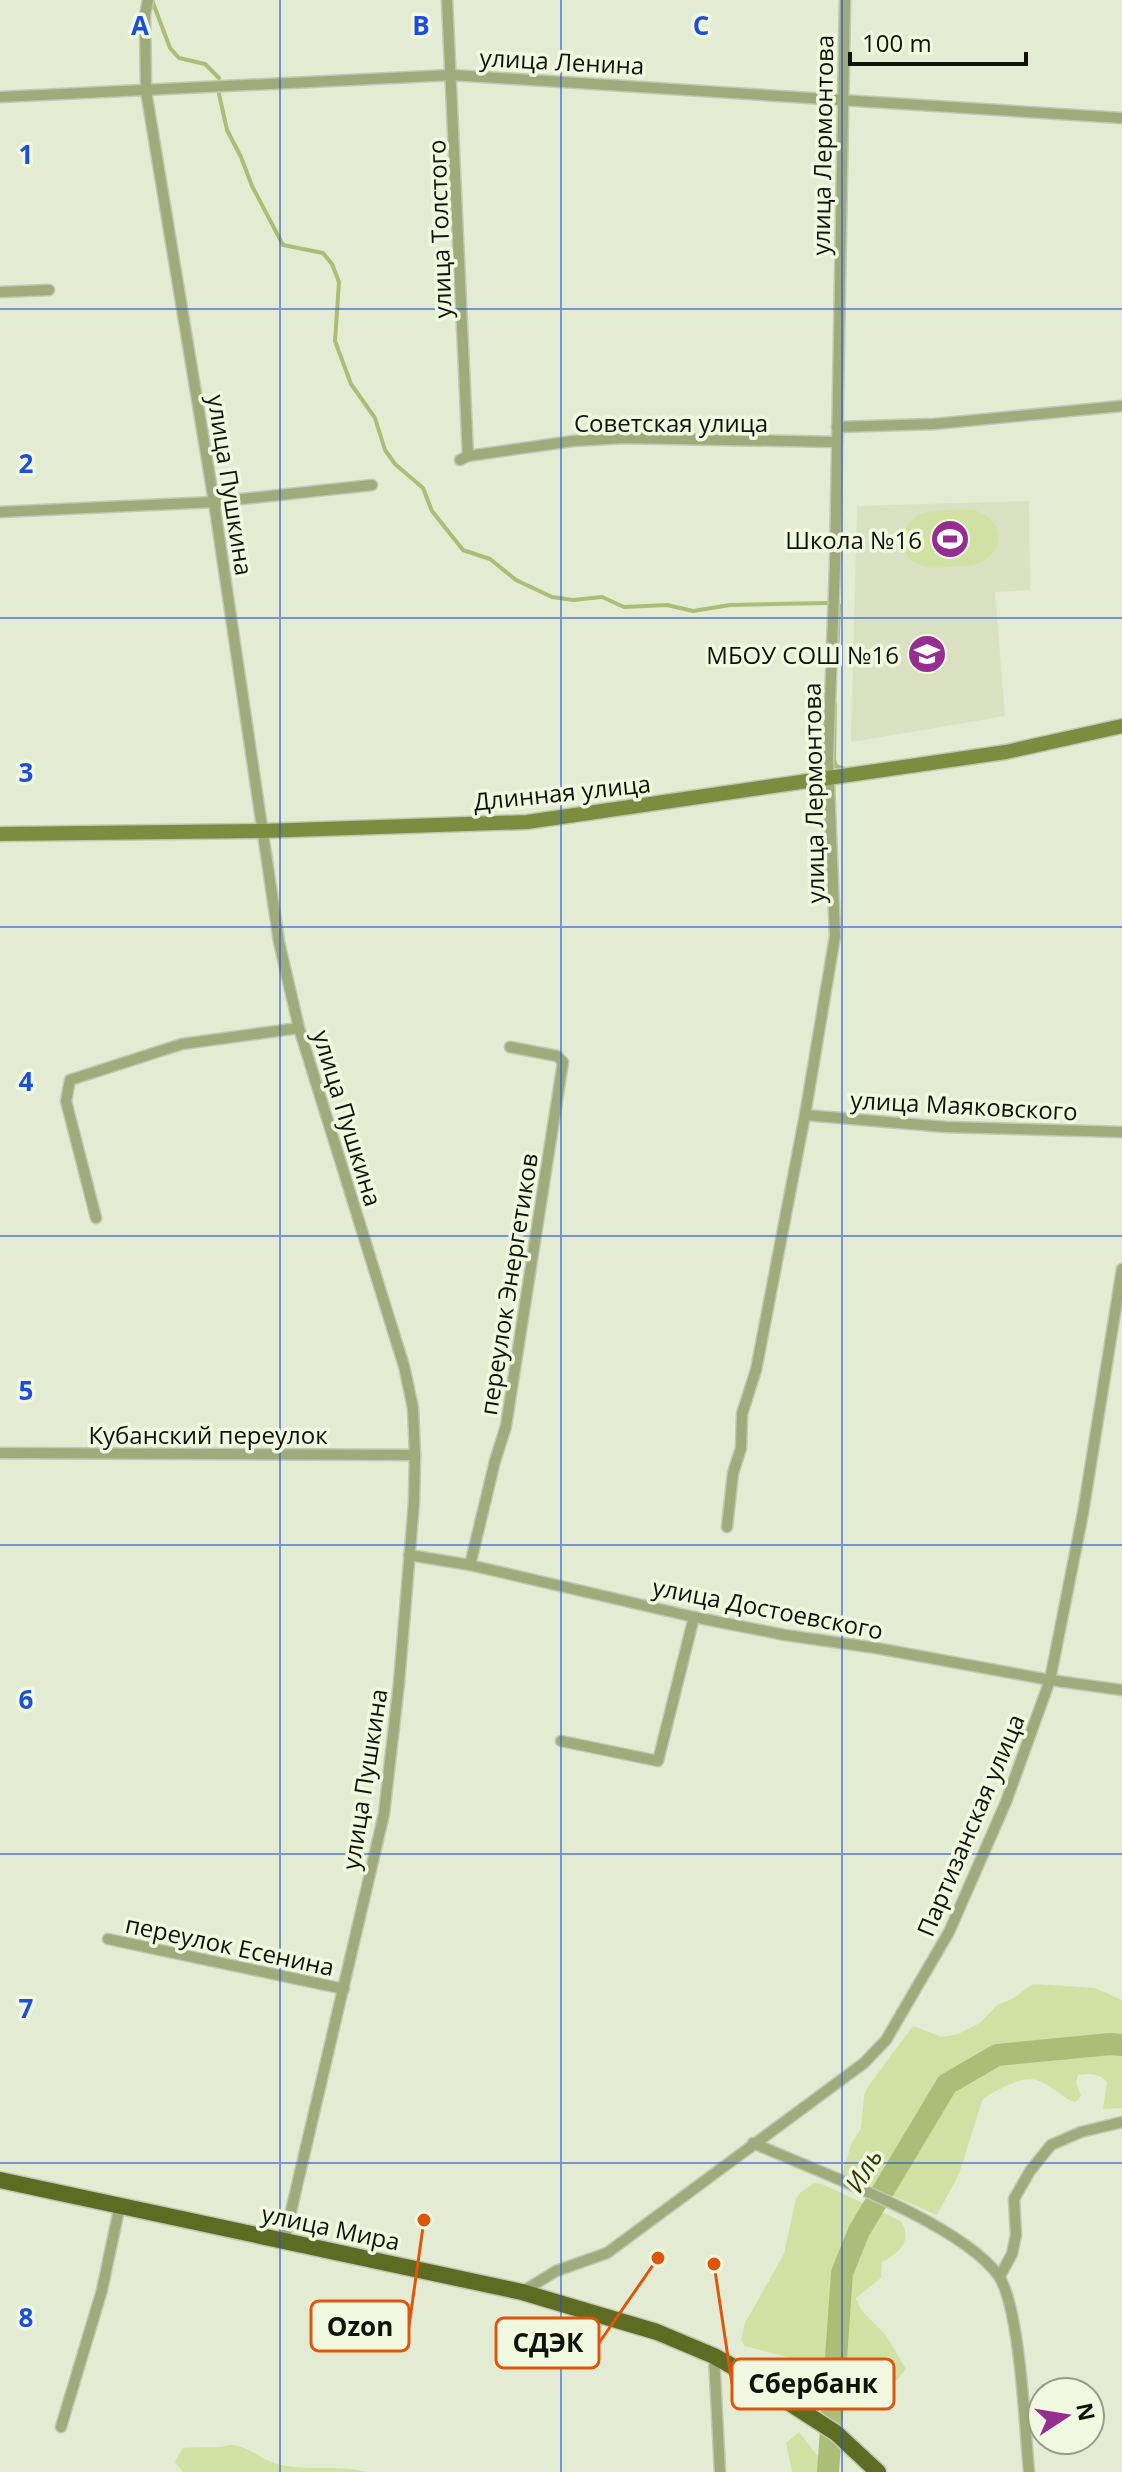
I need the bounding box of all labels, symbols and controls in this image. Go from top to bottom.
text: A [131,7,149,43]
text: B [412,7,430,43]
text: C [693,7,709,43]
scale bar [850,16,1026,66]
text: 100 m [862,26,932,59]
street label: улица Лермонтова [804,34,840,256]
street label: улица Ленина [479,40,645,82]
text: 1 [19,136,33,172]
street label: улица Толстого [419,139,459,319]
street label: улица Пушкина [200,392,262,578]
street label: Советская улица [574,406,768,439]
text: 2 [19,445,34,481]
sports icon: Школа №16 [929,518,971,560]
place label: Школа №16 [785,523,922,556]
school or university icon: МБОУ СОШ №16 [906,633,948,675]
place label: МБОУ СОШ №16 [706,638,899,671]
street label: улица Лермонтова [795,682,831,904]
text: 3 [19,754,33,790]
street label: Длинная улица [472,766,652,818]
street label: улица Пушкина [306,1026,390,1210]
text: 4 [19,1063,34,1099]
street label: улица Маяковского [850,1083,1078,1127]
street label: переулок Энергетиков [471,1151,545,1417]
text: 5 [19,1372,33,1408]
street label: Кубанский переулок [88,1418,328,1451]
street label: улица Достоевского [650,1569,886,1647]
text: 6 [19,1681,34,1717]
street label: улица Пушкина [333,1686,395,1872]
street label: Партизанская улица [908,1709,1032,1941]
street label: переулок Есенина [123,1907,337,1983]
text: 7 [19,1990,34,2026]
water label: Иль [836,2141,890,2199]
street label: улица Мира [259,2196,403,2258]
text: 8 [19,2299,33,2335]
callout: Ozon [311,2301,409,2351]
text: Ozon [327,2308,393,2344]
callout: СДЭК [496,2318,599,2368]
text: СДЭК [512,2324,584,2360]
callout: Сбербанк [732,2359,894,2409]
text: Сбербанк [748,2365,879,2401]
north arrow [1026,2376,1106,2456]
text: N [1070,2400,1103,2424]

